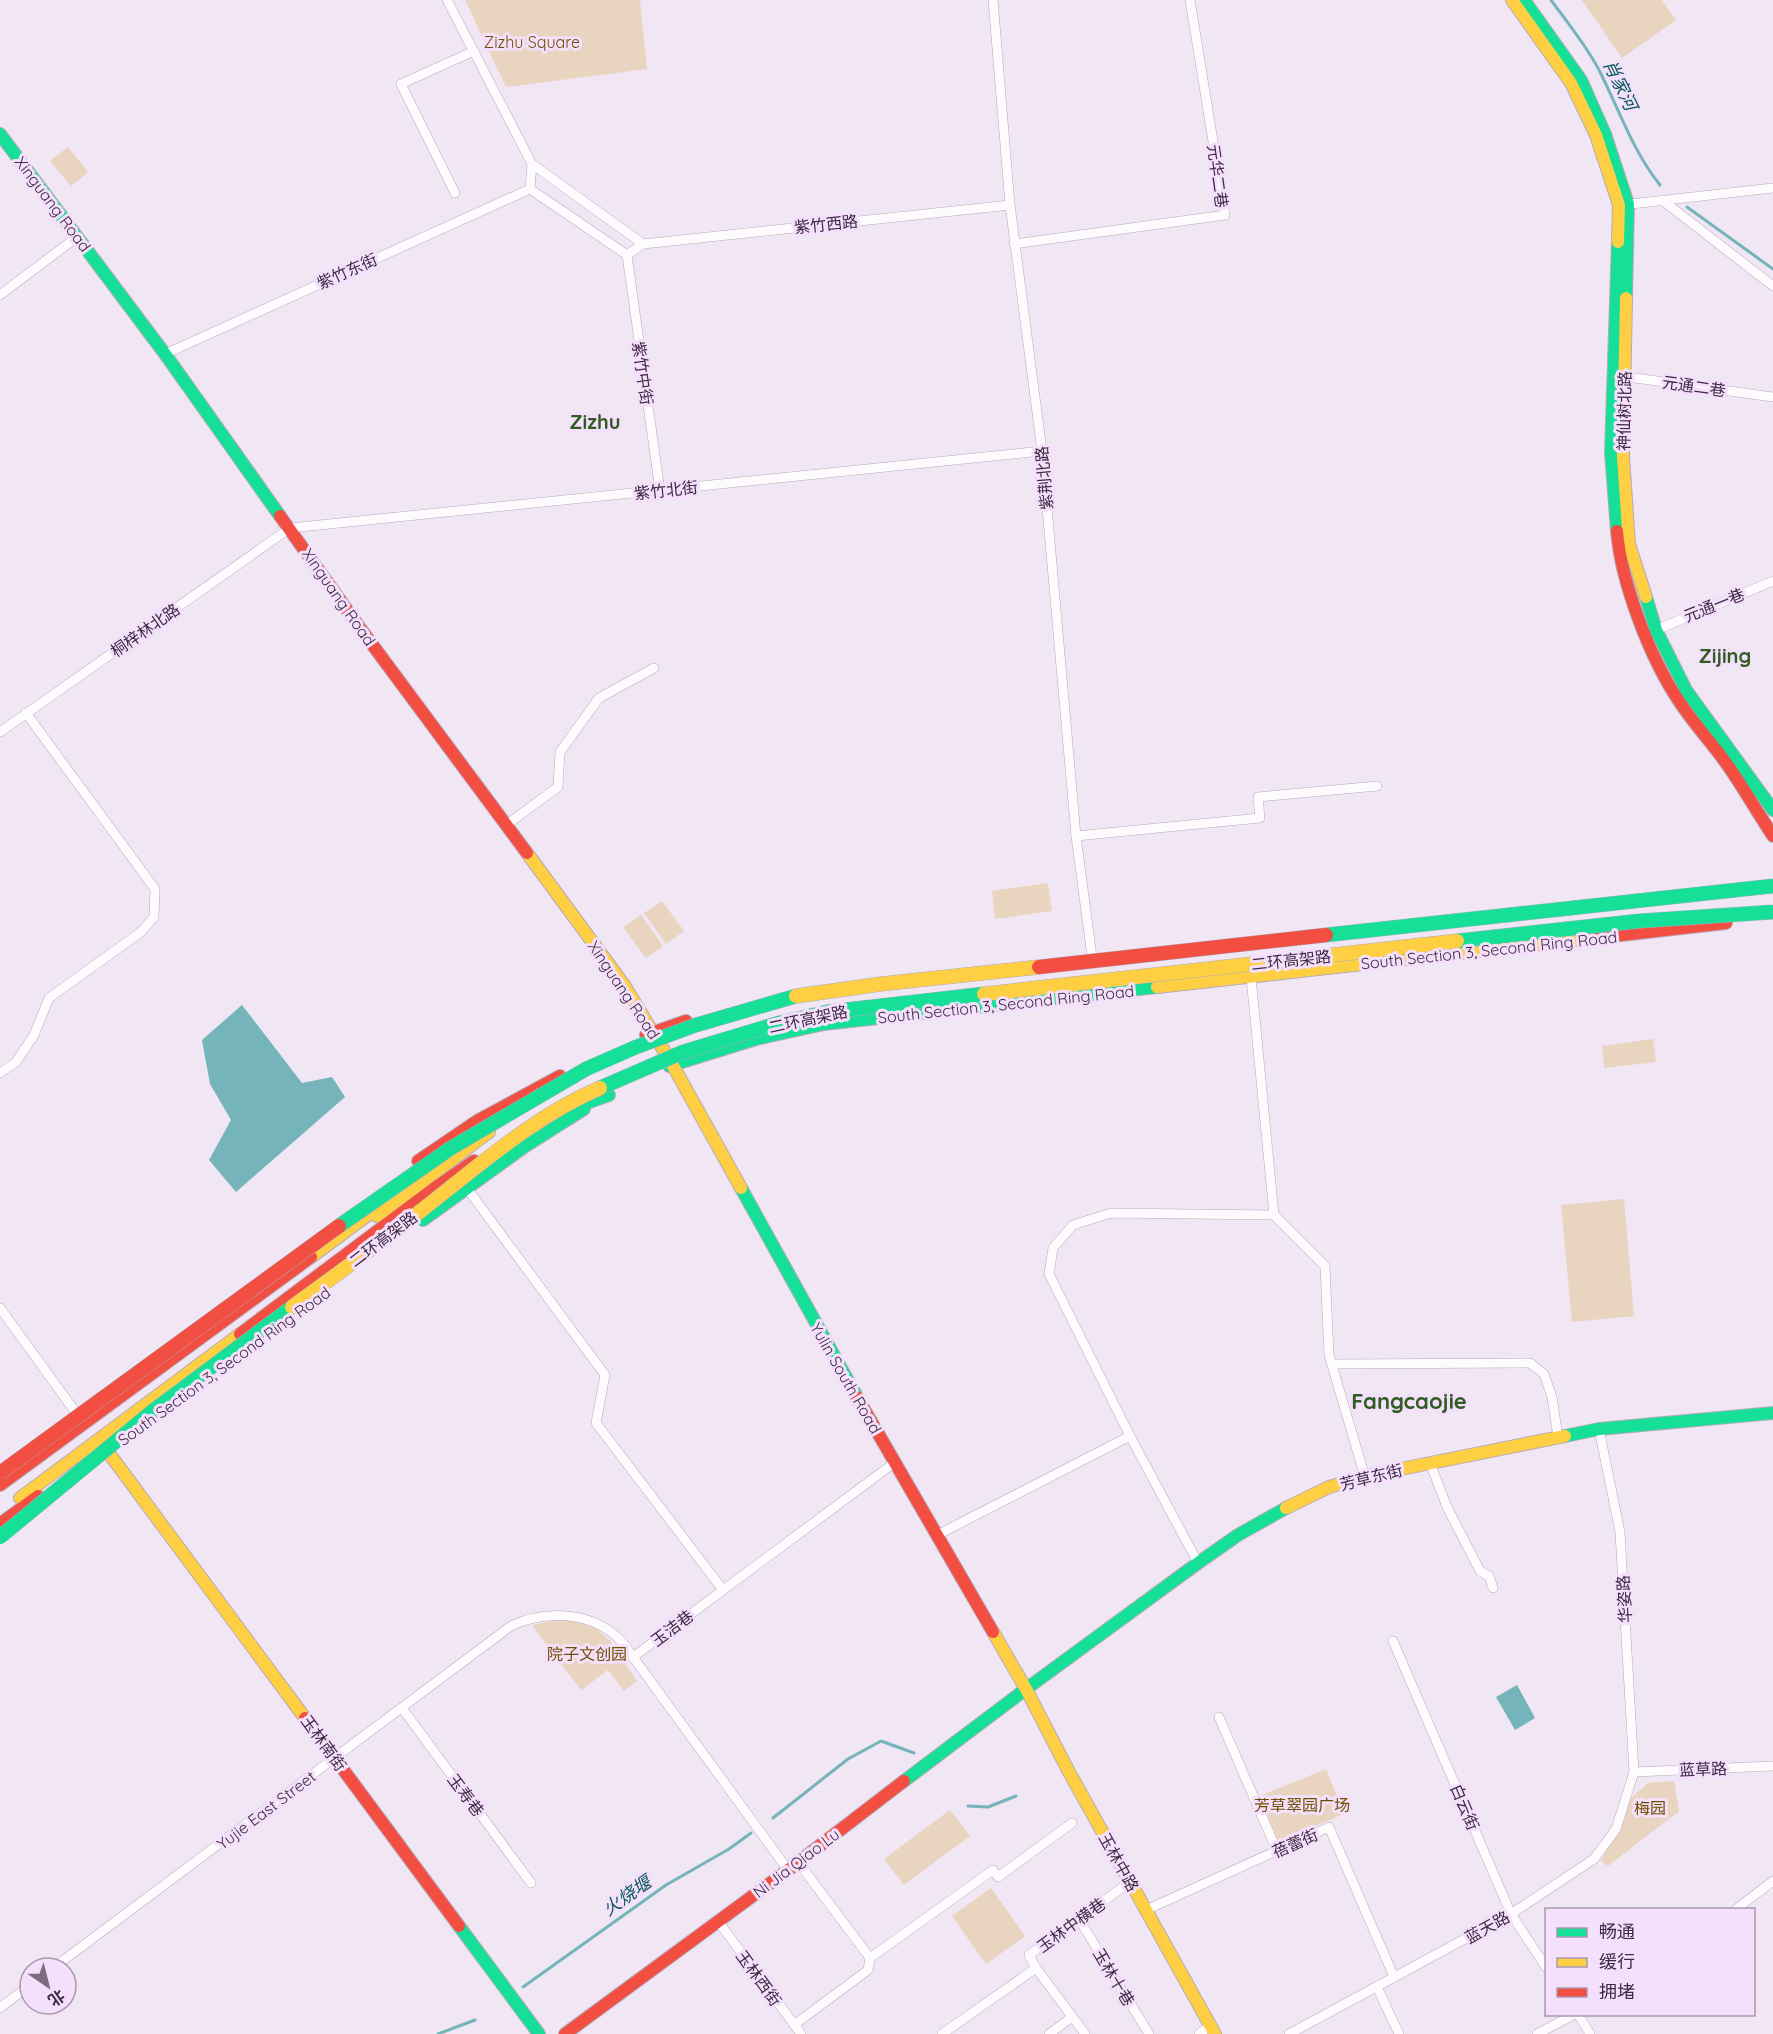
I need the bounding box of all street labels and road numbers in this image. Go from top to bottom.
street label: 元华二巷 [1204,143,1232,209]
street label: Xinguang Road [11,152,95,256]
street label: 紫竹西路 [793,211,859,237]
street label: 紫竹东街 [314,249,380,293]
street label: 紫竹中街 [629,340,657,406]
street label: 神仙树北路 [1613,371,1635,451]
street label: 元通二巷 [1661,372,1727,400]
street label: 紫荆北路 [1031,445,1057,511]
street label: 紫竹北街 [633,477,699,503]
street label: Xinguang Road [298,544,380,650]
street label: 元通一巷 [1681,584,1747,626]
street label: 桐梓林北路 [106,599,184,661]
street label: South Section 3, Second Ring Road [1360,927,1618,973]
street label: Xinguang Road [584,937,664,1043]
street label: 二环高架路 [1250,946,1332,974]
street label: South Section 3, Second Ring Road [877,981,1135,1027]
street label: 二环高架路 [767,1001,849,1037]
street label: 二环高架路 [345,1207,421,1271]
street label: South Section 3, Second Ring Road [114,1282,334,1450]
street label: Yulin South Road [806,1319,886,1437]
street label: 芳草东街 [1338,1460,1404,1494]
street label: 华姿路 [1613,1575,1635,1623]
street label: 玉洁巷 [647,1606,697,1650]
street label: 玉林南街 [297,1711,351,1775]
street label: 蓝草路 [1679,1758,1727,1780]
street label: Yujie East Street [213,1766,319,1854]
street label: 玉寿巷 [444,1770,488,1820]
street label: 白云街 [1446,1781,1484,1833]
street label: Ni Jia Qiao Lu [749,1824,843,1902]
street label: 蓓蕾街 [1269,1824,1321,1862]
street label: 玉林中路 [1095,1829,1143,1895]
street label: 玉林中横巷 [1033,1893,1109,1957]
street label: 蓝天路 [1461,1907,1513,1947]
street label: 玉林十巷 [1089,1944,1139,2010]
street label: 玉林西街 [732,1946,786,2010]

